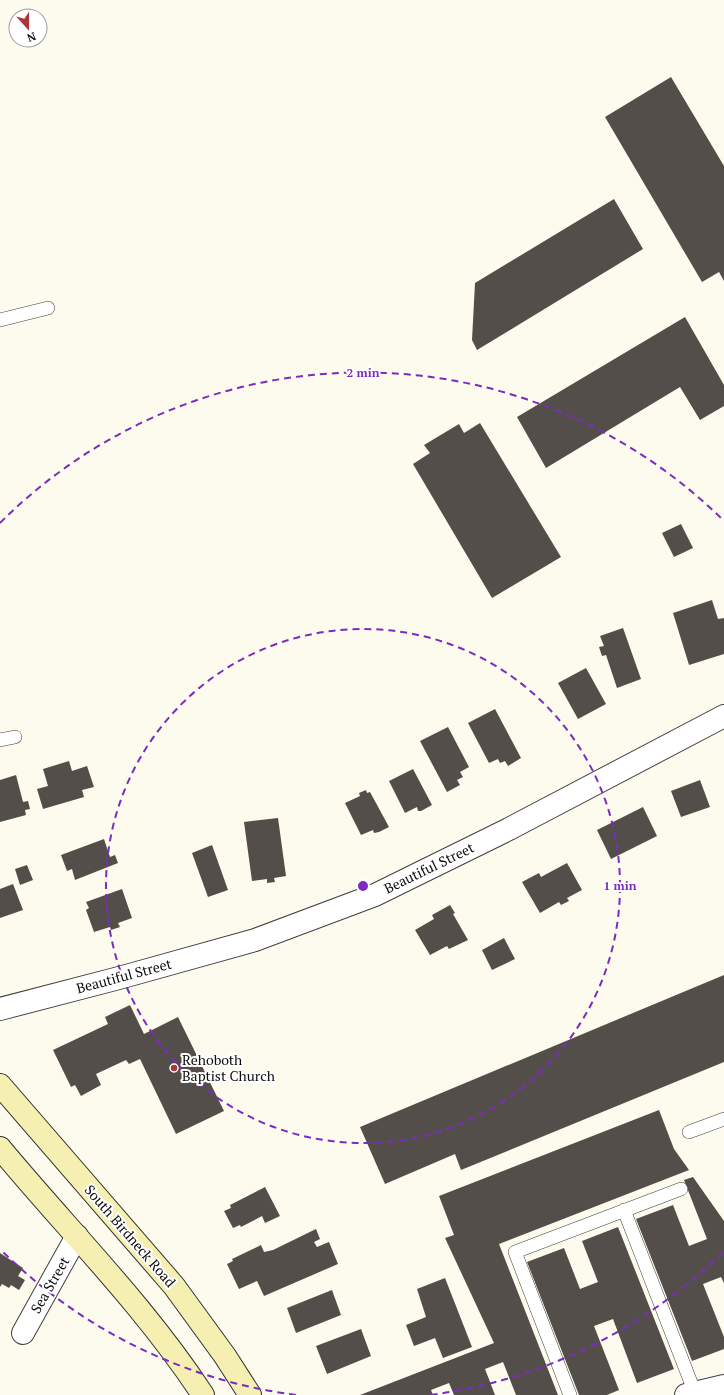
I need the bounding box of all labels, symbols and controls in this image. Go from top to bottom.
north arrow [8,8,48,48]
text: N [25,29,38,46]
text: 2 min [347,365,380,380]
street label: Beautiful Street [381,837,478,898]
text: 1 min [604,878,637,893]
centre of rings [356,879,370,893]
street label: Beautiful Street [74,953,174,997]
place label: Rehoboth Baptist Church [182,1050,275,1085]
marker: Rehoboth Baptist Church [169,1063,179,1073]
street label: South Birdneck Road [81,1180,180,1291]
street label: Sea Street [26,1252,74,1317]

